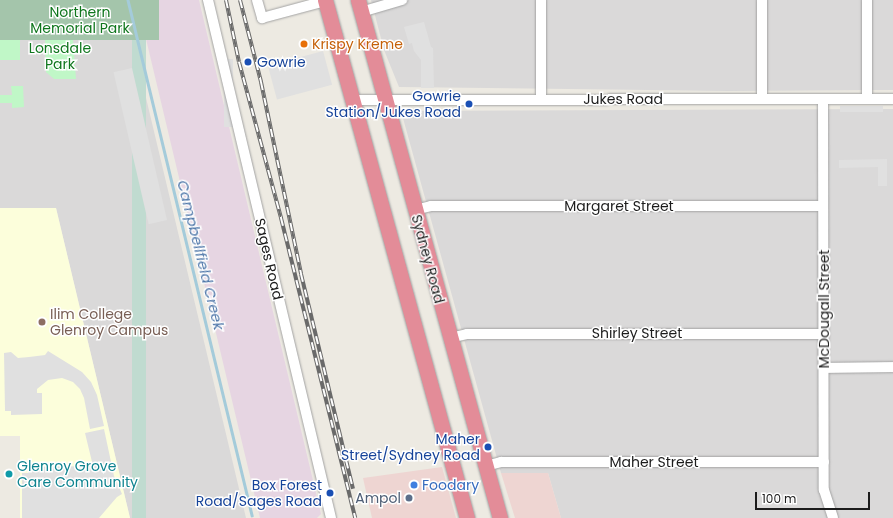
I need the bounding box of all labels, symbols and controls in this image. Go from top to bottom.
park label: Northern Memorial Park [30,4,130,36]
place label: Krispy Kreme [312,36,403,52]
marker: Krispy Kreme [299,39,309,49]
park label: Lonsdale Park [29,40,91,72]
place label: Gowrie [257,54,306,70]
marker: Gowrie [242,56,254,68]
place label: Gowrie Station/Jukes Road [325,88,461,120]
street label: Jukes Road [583,91,663,107]
marker: Gowrie Station/Jukes Road [464,99,474,109]
water label: Campbellfield Creek [174,178,228,332]
street label: Margaret Street [564,198,674,214]
street label: Sydney Road [408,213,448,305]
street label: Sages Road [251,217,287,301]
street label: McDougall Street [816,250,832,368]
place label: Ilim College Glenroy Campus [50,306,168,338]
marker: Ilim College Glenroy Campus [37,317,47,327]
street label: Shirley Street [592,325,682,341]
place label: Maher Street/Sydney Road [341,431,480,464]
marker: Maher Street/Sydney Road [483,442,493,452]
street label: Maher Street [609,454,699,470]
place label: Glenroy Grove Care Community [17,458,138,490]
marker: Glenroy Grove Care Community [4,469,14,479]
place label: Box Forest Road/Sages Road [196,477,322,510]
place label: Foodary [422,477,479,493]
marker: Foodary [409,480,419,490]
scale bar [757,484,872,510]
marker: Box Forest Road/Sages Road [325,488,335,498]
place label: Ampol [355,490,401,506]
text: 100 m [762,490,796,507]
marker: Ampol [404,493,414,503]

